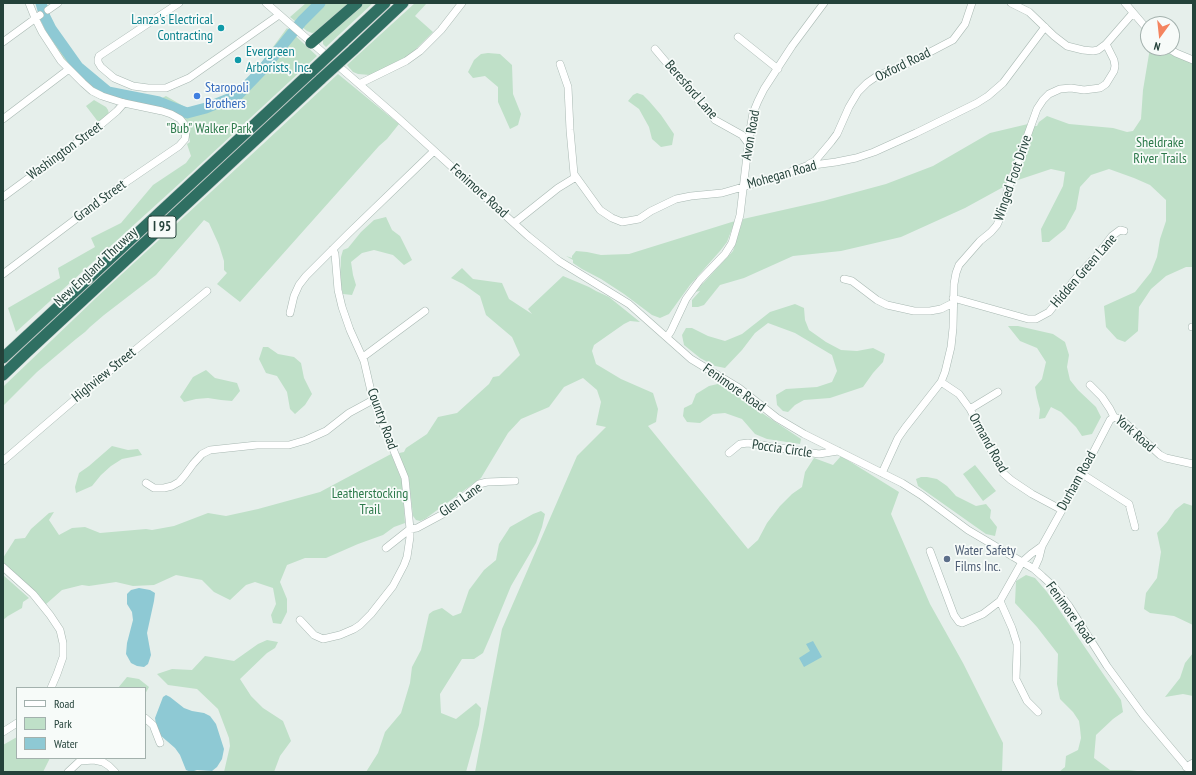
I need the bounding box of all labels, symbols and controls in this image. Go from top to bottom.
place label: Lanza's Electrical Contracting [131,12,213,44]
north arrow [1140,16,1180,56]
marker: Lanza's Electrical Contracting [216,23,226,33]
text: N [1152,39,1162,54]
place label: Evergreen Arborists, Inc. [246,44,311,76]
street label: Oxford Road [873,44,933,86]
marker: Evergreen Arborists, Inc. [233,55,243,65]
street label: Beresford Lane [661,57,721,123]
place label: Staropoli Brothers [205,80,249,112]
marker: Staropoli Brothers [192,91,202,101]
street label: Avon Road [738,109,764,161]
street label: Washington Street [24,118,106,184]
park label: "Bub" Walker Park [166,121,252,137]
street label: Winged Foot Drive [990,133,1036,223]
park label: Sheldrake River Trails [1133,135,1187,168]
street label: Mohegan Road [745,157,819,193]
street label: Fenimore Road [446,161,512,221]
street label: Grand Street [71,176,129,226]
road number: I 95 [148,216,176,238]
street label: New England Thruway [51,224,141,310]
street label: Hidden Green Lane [1047,231,1121,311]
street label: Highview Street [69,344,139,406]
street label: Fenimore Road [700,360,768,416]
street label: Country Road [363,386,401,452]
street label: Ormand Road [965,410,1011,476]
street label: York Road [1112,412,1158,456]
street label: Poccia Circle [751,436,813,462]
street label: Durham Road [1054,449,1100,513]
street label: Glen Lane [436,479,486,521]
park label: Leatherstocking Trail [332,486,408,518]
place label: Water Safety Films Inc. [955,543,1016,576]
marker: Water Safety Films Inc. [942,554,952,564]
street label: Fenimore Road [1042,579,1098,647]
legend [16,687,146,759]
text: Road [54,696,74,711]
text: Park [54,716,72,731]
text: Water [54,736,78,751]

